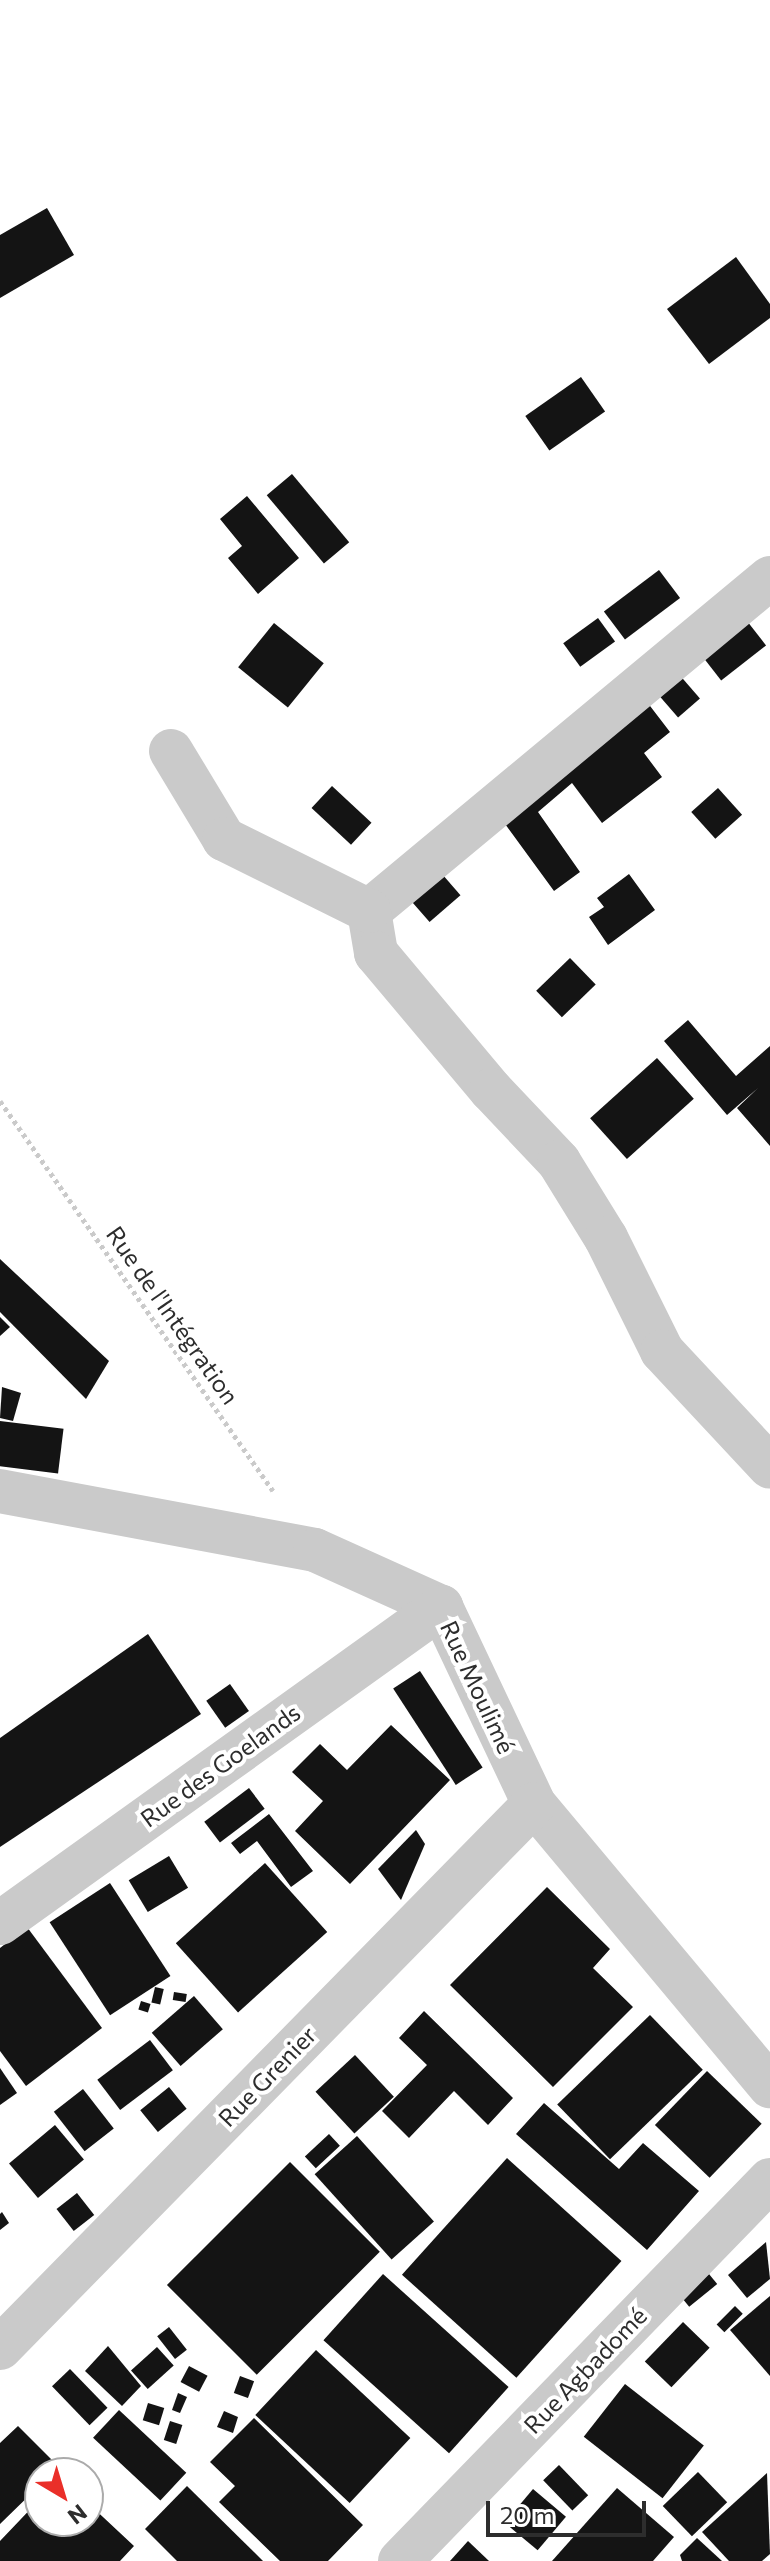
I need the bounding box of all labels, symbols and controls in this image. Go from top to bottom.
street label: Rue de l'Intégration [101,1221,245,1409]
street label: Rue Moulimé [435,1616,521,1758]
street label: Rue des Goelands [135,1697,305,1833]
street label: Rue Grenier [212,2020,322,2132]
street label: Rue Agbadomé [518,2301,652,2439]
north arrow [24,2457,104,2537]
scale bar [490,2485,650,2535]
text: N [63,2499,93,2530]
text: 20 m [500,2500,554,2529]

